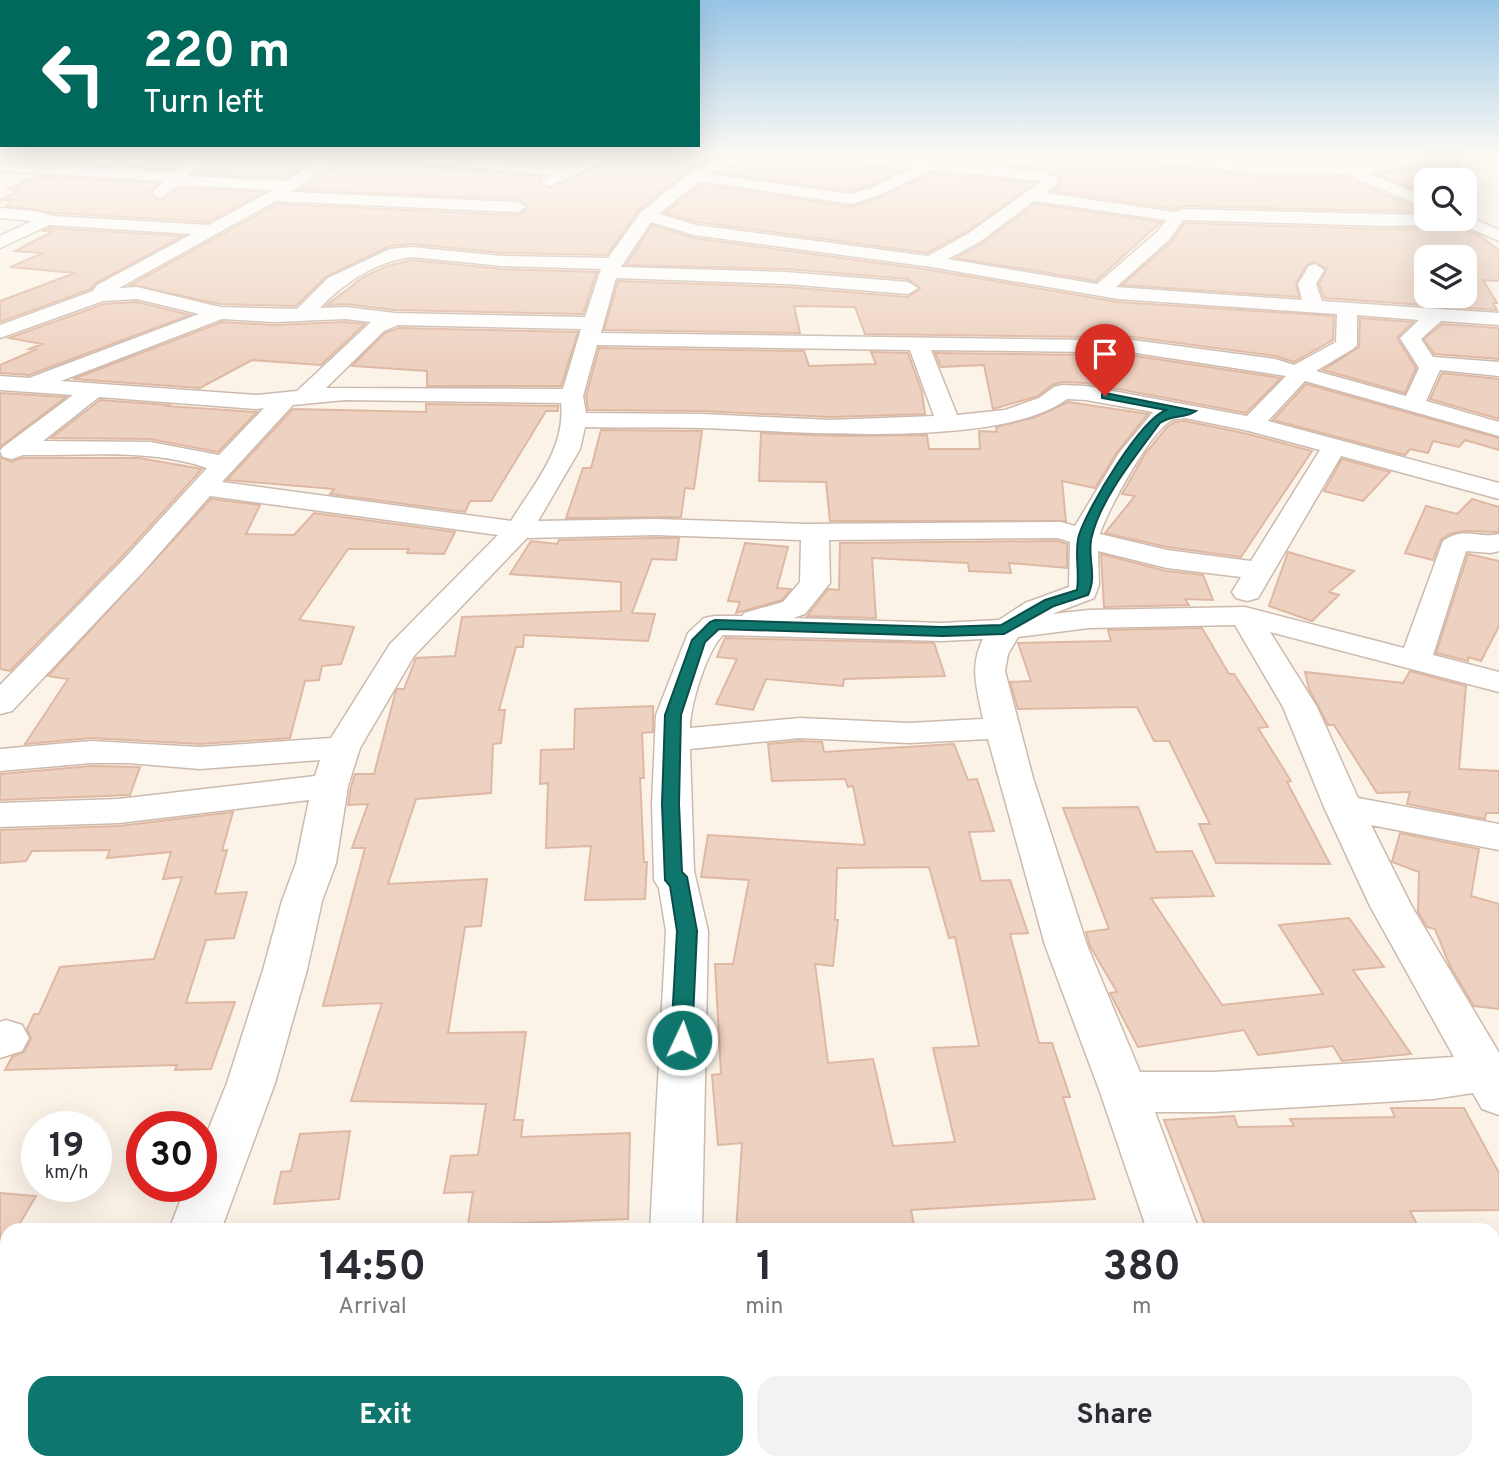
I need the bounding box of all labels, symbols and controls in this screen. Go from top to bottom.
text: 220 m [143,23,290,85]
icon: left [28,28,119,119]
text: Turn left [143,84,264,124]
map controls [1414,168,1477,308]
button: search [1414,168,1477,231]
button: layers [1414,245,1477,308]
pin [1075,324,1135,396]
icon: arrive [1086,335,1124,373]
position arrow [645,1003,719,1077]
speed limit sign: 30 [126,1111,217,1202]
text: 19 [49,1125,84,1169]
text: km/h [45,1162,88,1185]
text: 14:50 [319,1242,426,1295]
text: 1 [756,1242,773,1295]
text: 380 [1102,1242,1181,1295]
text: Arrival [338,1293,407,1322]
text: min [745,1293,783,1322]
text: m [1132,1293,1151,1322]
button: Exit [28,1376,743,1456]
button: Share [757,1376,1472,1456]

